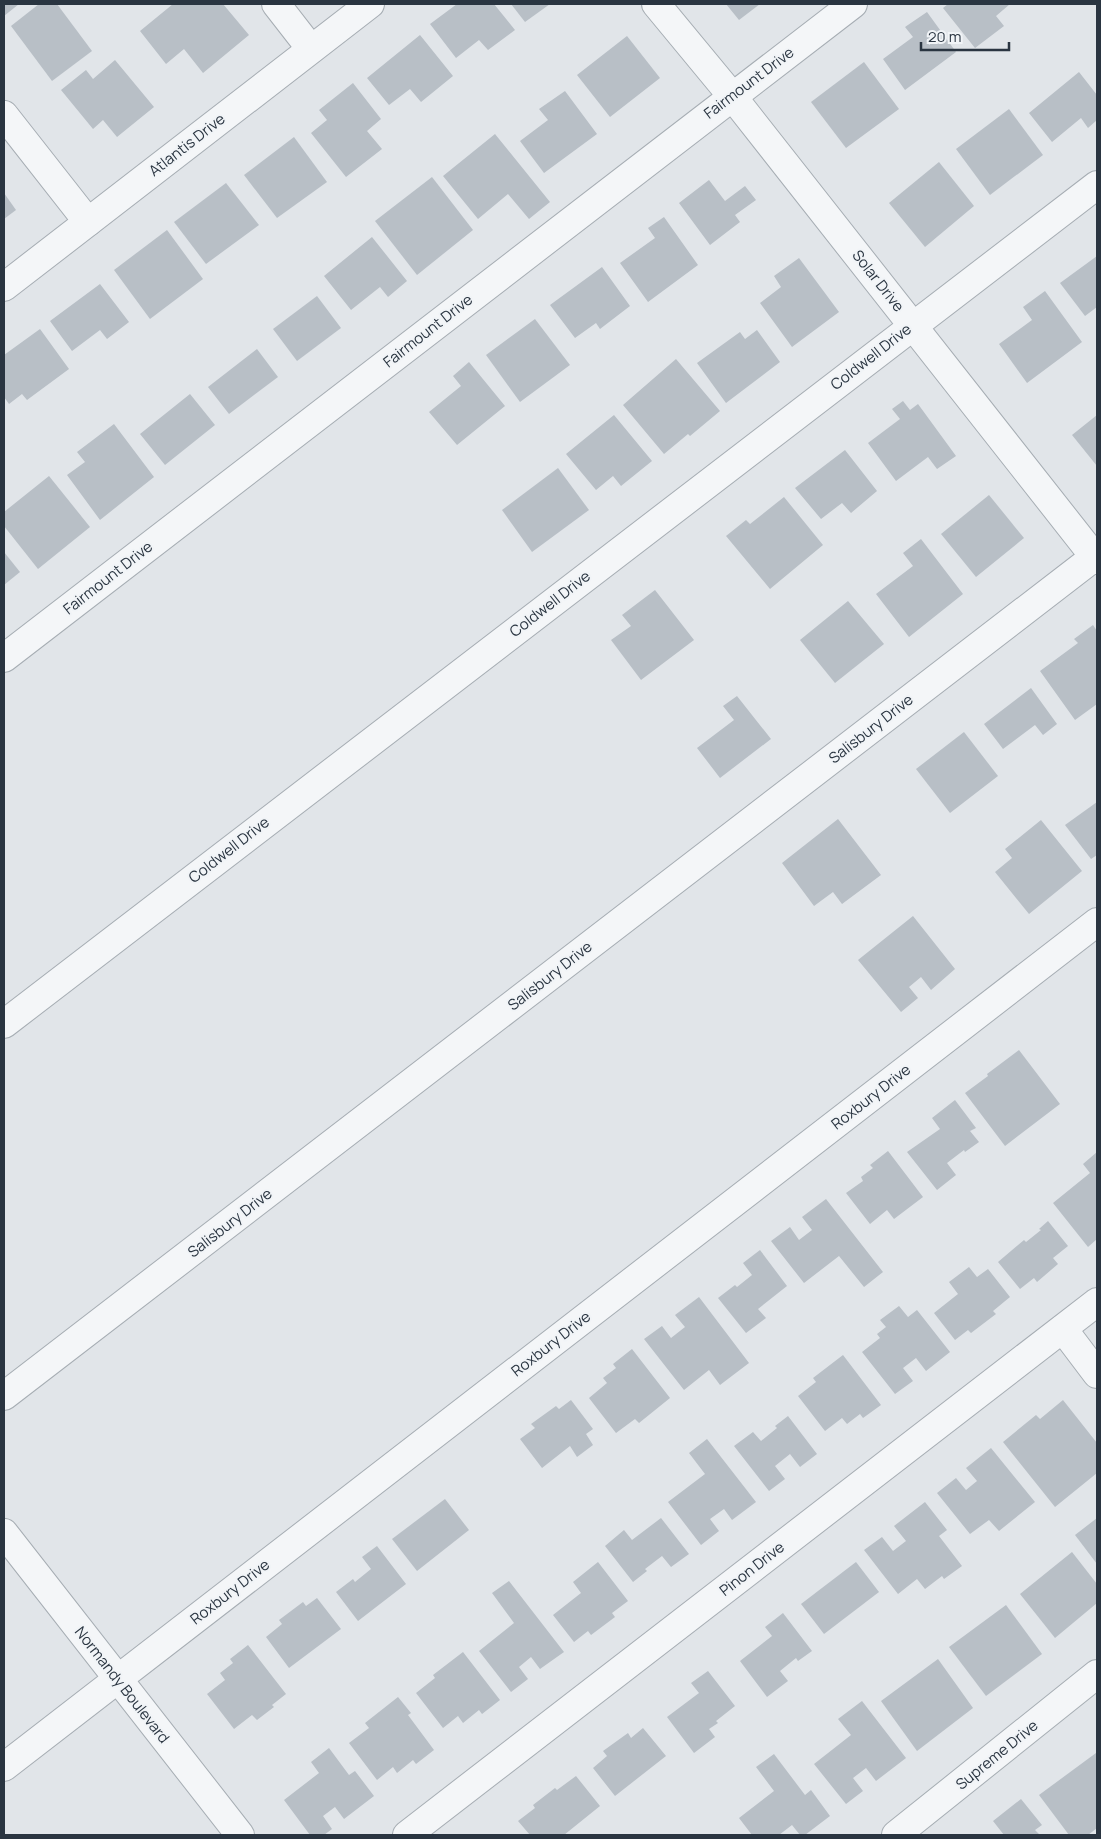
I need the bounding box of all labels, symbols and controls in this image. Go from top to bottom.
scale bar [921,20,1008,52]
text: 20 m [928,26,961,47]
street label: Fairmount Drive [699,42,798,123]
street label: Atlantis Drive [144,108,229,181]
street label: Solar Drive [848,245,909,316]
street label: Fairmount Drive [379,289,477,372]
street label: Coldwell Drive [826,318,916,395]
street label: Fairmount Drive [59,536,157,619]
street label: Coldwell Drive [505,565,595,642]
street label: Salisbury Drive [824,689,917,768]
street label: Coldwell Drive [184,811,274,888]
street label: Salisbury Drive [503,936,596,1015]
street label: Roxbury Drive [827,1059,915,1134]
street label: Salisbury Drive [183,1183,276,1262]
street label: Roxbury Drive [507,1306,595,1381]
street label: Pinon Drive [715,1536,789,1601]
street label: Roxbury Drive [186,1554,274,1629]
street label: Normandy Boulevard [70,1622,175,1747]
street label: Supreme Drive [951,1715,1042,1794]

